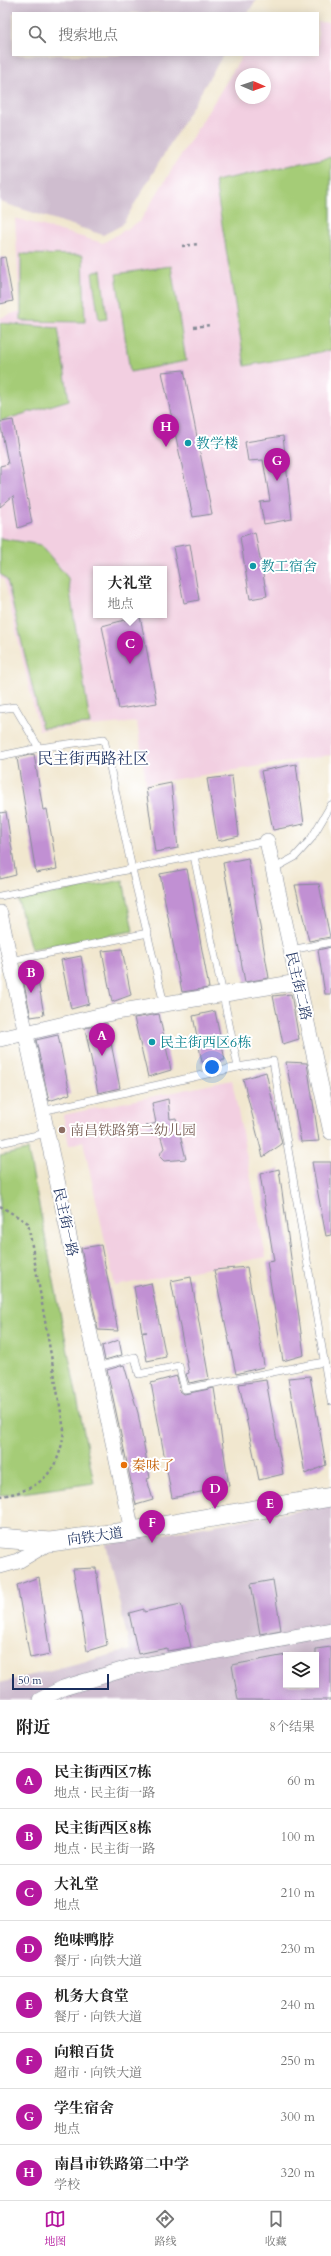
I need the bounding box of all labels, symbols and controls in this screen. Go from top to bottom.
search box [12,12,319,56]
icon: search [26,23,48,45]
text: 搜索地点 [58,25,118,45]
north arrow [235,68,271,104]
pin: H [153,414,179,447]
place label: 教学楼 [196,434,238,453]
marker: 教学楼 [183,438,193,448]
pin: G [264,448,290,481]
place label: 教工宿舍 [261,557,317,576]
marker: 教工宿舍 [248,561,258,571]
popup [93,566,167,618]
text: 大礼堂 [107,573,153,593]
text: 地点 [107,595,134,613]
pin: C [117,631,143,664]
district label: 民主街西路社区 [37,748,149,770]
street label: 民主街二路 [281,950,316,1022]
pin: B [18,960,44,993]
pin: A [89,1023,115,1056]
place label: 民主街西区6栋 [160,1033,251,1052]
marker: 民主街西区6栋 [147,1037,157,1047]
your location [202,1057,222,1077]
place label: 南昌铁路第二幼儿园 [70,1121,196,1140]
marker: 南昌铁路第二幼儿园 [57,1125,67,1135]
street label: 民主街一路 [49,1186,82,1258]
place label: 秦味了 [132,1456,174,1475]
marker: 秦味了 [119,1460,129,1470]
pin: D [202,1476,228,1509]
pin: E [257,1491,283,1524]
pin: F [139,1510,165,1543]
street label: 向铁大道 [66,1523,124,1550]
map controls [283,1652,319,1688]
button: layers [283,1652,319,1688]
scale bar [12,1672,109,1691]
text: 50 m [18,1673,42,1688]
text: 附近 [16,1716,50,1739]
text: 8个结果 [269,1718,315,1736]
text: 民主街西区7栋 [54,1762,152,1782]
text: A [24,1772,34,1790]
text: 60 m [287,1772,315,1790]
text: 地点 · 民主街一路 [54,1784,155,1802]
text: 民主街西区8栋 [54,1818,152,1838]
text: B [24,1828,34,1846]
text: 100 m [281,1828,315,1846]
text: 地点 · 民主街一路 [54,1840,155,1858]
text: 大礼堂 [54,1874,99,1894]
text: C [24,1884,34,1902]
text: 210 m [281,1884,315,1902]
text: 地点 [54,1896,80,1914]
text: 绝味鸭脖 [54,1930,114,1950]
text: D [23,1940,35,1958]
text: 230 m [281,1940,315,1958]
text: 餐厅 · 向铁大道 [54,1952,142,1970]
text: 机务大食堂 [54,1986,129,2006]
text: E [25,1996,33,2014]
text: 240 m [281,1996,315,2014]
text: 餐厅 · 向铁大道 [54,2008,142,2026]
text: 向粮百货 [54,2042,114,2062]
text: F [25,2052,33,2070]
text: 250 m [281,2052,315,2070]
text: 超市 · 向铁大道 [54,2064,142,2082]
text: 学生宿舍 [54,2098,114,2118]
text: G [24,2108,34,2126]
text: 300 m [281,2108,315,2126]
text: 地点 [54,2120,80,2138]
text: 南昌市铁路第二中学 [54,2154,189,2174]
text: H [23,2164,35,2182]
text: 320 m [281,2164,315,2182]
text: 学校 [54,2176,80,2194]
tab: 地图 [44,2208,66,2249]
tab: 路线 [154,2208,176,2249]
tab: 收藏 [265,2208,287,2249]

